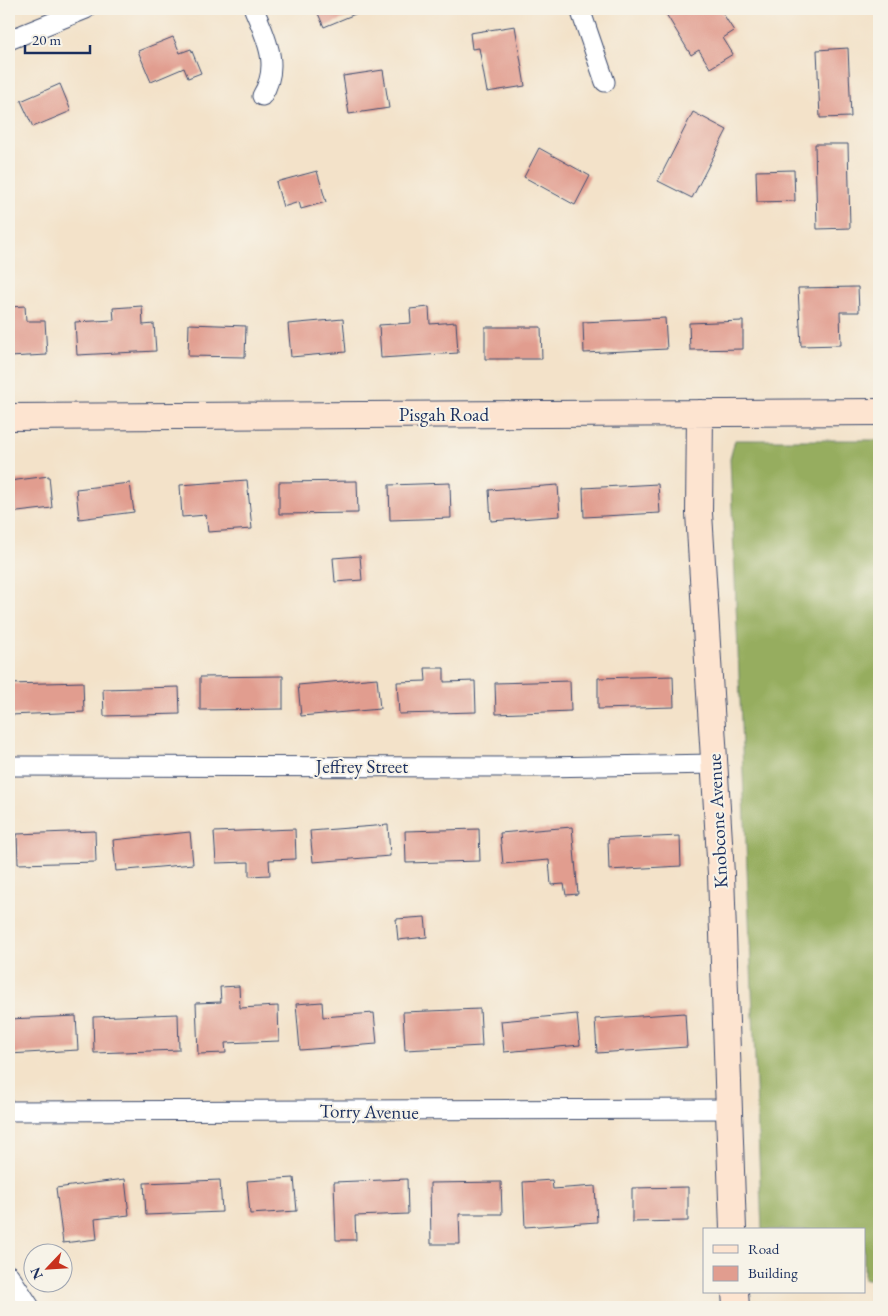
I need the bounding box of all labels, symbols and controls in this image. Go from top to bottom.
scale bar [25,22,90,54]
text: 20 m [32,30,61,49]
street label: Pisgah Road [399,402,490,427]
street label: Knobcone Avenue [701,753,734,889]
street label: Jeffrey Street [314,754,408,779]
street label: Torry Avenue [319,1098,419,1125]
legend [703,1228,866,1294]
text: Road [748,1239,780,1258]
north arrow [22,1244,72,1294]
text: Building [748,1263,798,1282]
text: N [25,1264,47,1282]

